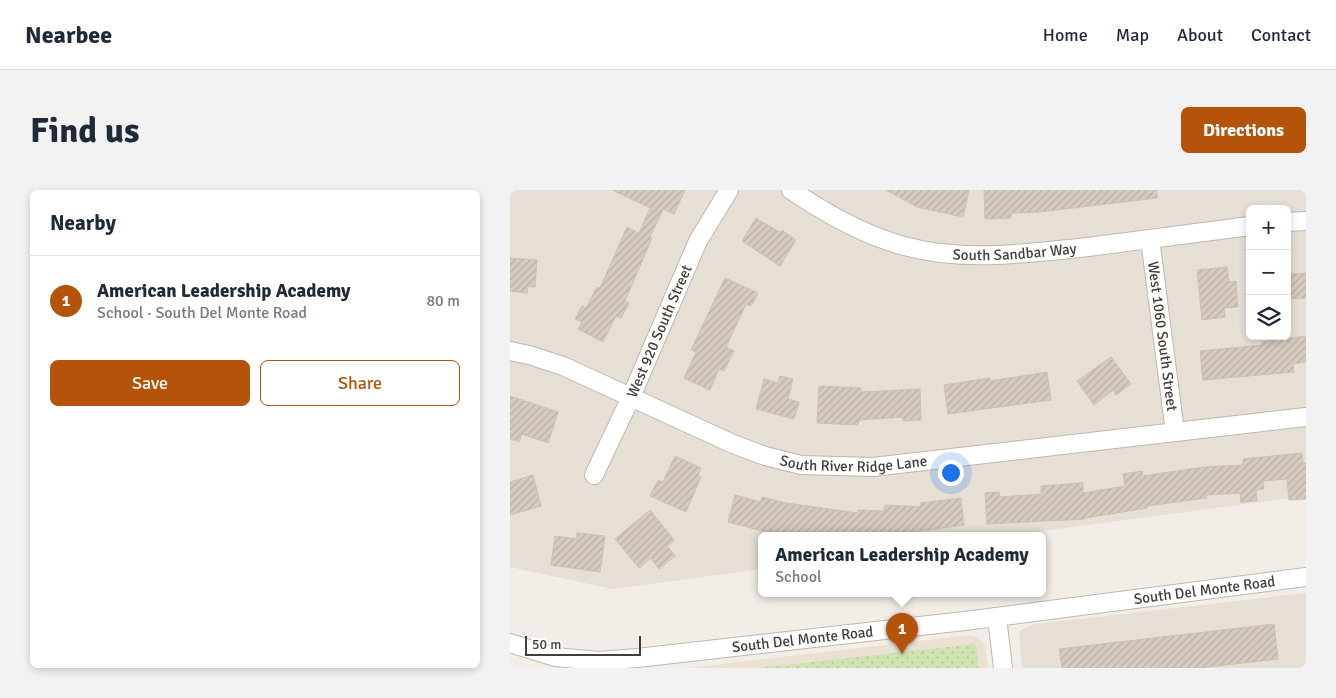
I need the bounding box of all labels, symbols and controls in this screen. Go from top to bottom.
text: Nearbee [25,20,112,50]
text: Home [1043,24,1088,46]
text: Map [1116,24,1149,46]
text: About [1177,24,1223,46]
text: Contact [1251,24,1311,46]
button: Directions [1181,107,1306,153]
text: Find us [30,109,140,152]
map controls [1246,205,1291,340]
button: + [1246,205,1291,250]
text: Nearby [50,210,116,236]
street label: South Sandbar Way [952,239,1077,264]
button: − [1246,250,1291,295]
street label: West 1060 South Street [1144,260,1181,412]
street label: West 920 South Street [623,262,696,400]
text: American Leadership Academy [97,279,351,303]
text: 1 [62,291,70,311]
text: 80 m [426,291,460,311]
button: layers [1246,295,1291,340]
text: School · South Del Monte Road [97,303,307,323]
button: Save [50,360,250,406]
button: Share [260,360,460,406]
street label: South River Ridge Lane [778,451,928,476]
your location [938,460,964,486]
popup [758,532,1046,597]
text: American Leadership Academy [775,543,1029,567]
text: School [775,567,822,587]
street label: South Del Monte Road [1133,572,1276,608]
pin: 1 [886,613,918,654]
street label: South Del Monte Road [731,622,874,656]
scale bar [525,633,641,656]
text: 50 m [532,636,561,653]

